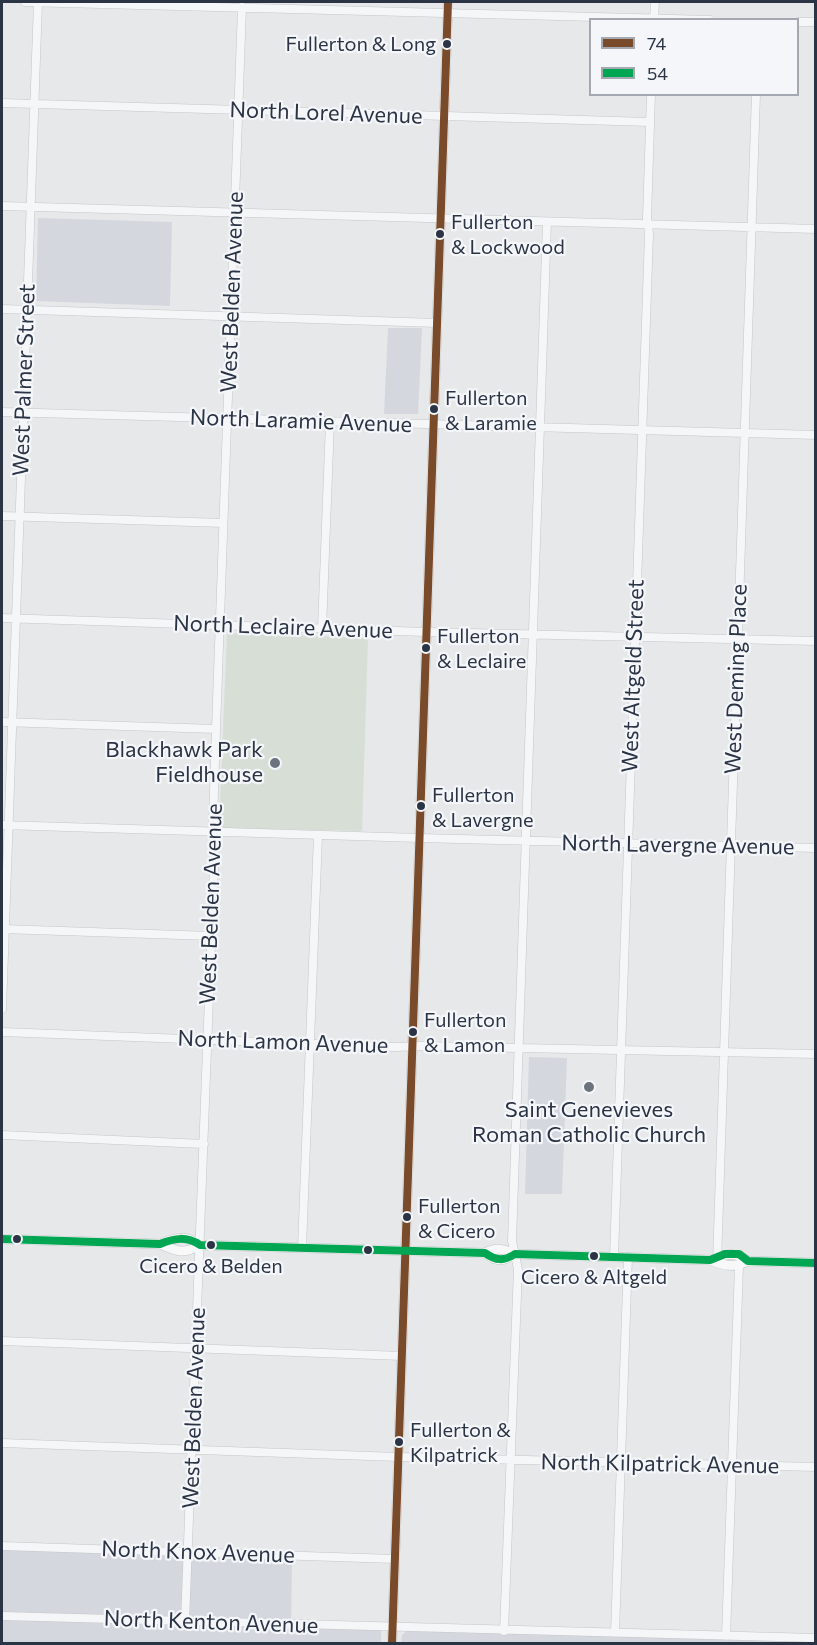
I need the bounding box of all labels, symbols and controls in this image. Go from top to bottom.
legend [589,18,799,96]
place label: Fullerton & Long [285,32,436,56]
text: 74 [647,32,666,54]
marker: Fullerton & Long [441,38,453,50]
text: 54 [647,62,668,84]
street label: North Lorel Avenue [229,96,423,130]
street label: West Belden Avenue [215,191,249,393]
place label: Fullerton & Lockwood [451,210,565,257]
marker: Fullerton & Lockwood [434,228,446,240]
street label: West Palmer Street [7,283,41,477]
place label: Fullerton & Laramie [445,386,537,433]
marker: Fullerton & Laramie [428,403,440,415]
street label: North Laramie Avenue [189,404,413,438]
street label: West Altgeld Street [616,579,650,773]
street label: West Deming Place [719,583,753,775]
street label: North Leclaire Avenue [173,610,393,644]
place label: Fullerton & Leclaire [437,624,526,671]
marker: Fullerton & Leclaire [420,642,432,654]
place label: Blackhawk Park Fieldhouse [105,737,263,788]
marker: Blackhawk Park Fieldhouse [268,756,282,770]
place label: Fullerton & Lavergne [432,783,533,830]
marker: Fullerton & Lavergne [415,800,427,812]
street label: West Belden Avenue [194,803,228,1005]
street label: North Lavergne Avenue [561,830,795,860]
place label: Fullerton & Lamon [424,1008,507,1055]
street label: North Lamon Avenue [177,1025,389,1059]
marker: Fullerton & Lamon [407,1026,419,1038]
marker: Saint Genevieves Roman Catholic Church [582,1080,596,1094]
place label: Saint Genevieves Roman Catholic Church [472,1097,706,1148]
place label: Fullerton & Cicero [418,1194,501,1241]
marker: Fullerton & Cicero [401,1211,413,1223]
unlabelled marker [11,1233,23,1245]
marker: Cicero & Belden [205,1239,217,1251]
unlabelled marker [362,1244,374,1256]
marker: Cicero & Altgeld [588,1250,600,1262]
place label: Cicero & Belden [139,1254,283,1278]
place label: Cicero & Altgeld [521,1265,667,1289]
street label: West Belden Avenue [177,1307,211,1509]
place label: Fullerton & Kilpatrick [410,1418,511,1465]
marker: Fullerton & Kilpatrick [393,1436,405,1448]
street label: North Kilpatrick Avenue [540,1449,780,1479]
street label: North Knox Avenue [101,1535,295,1569]
street label: North Kenton Avenue [103,1605,319,1639]

